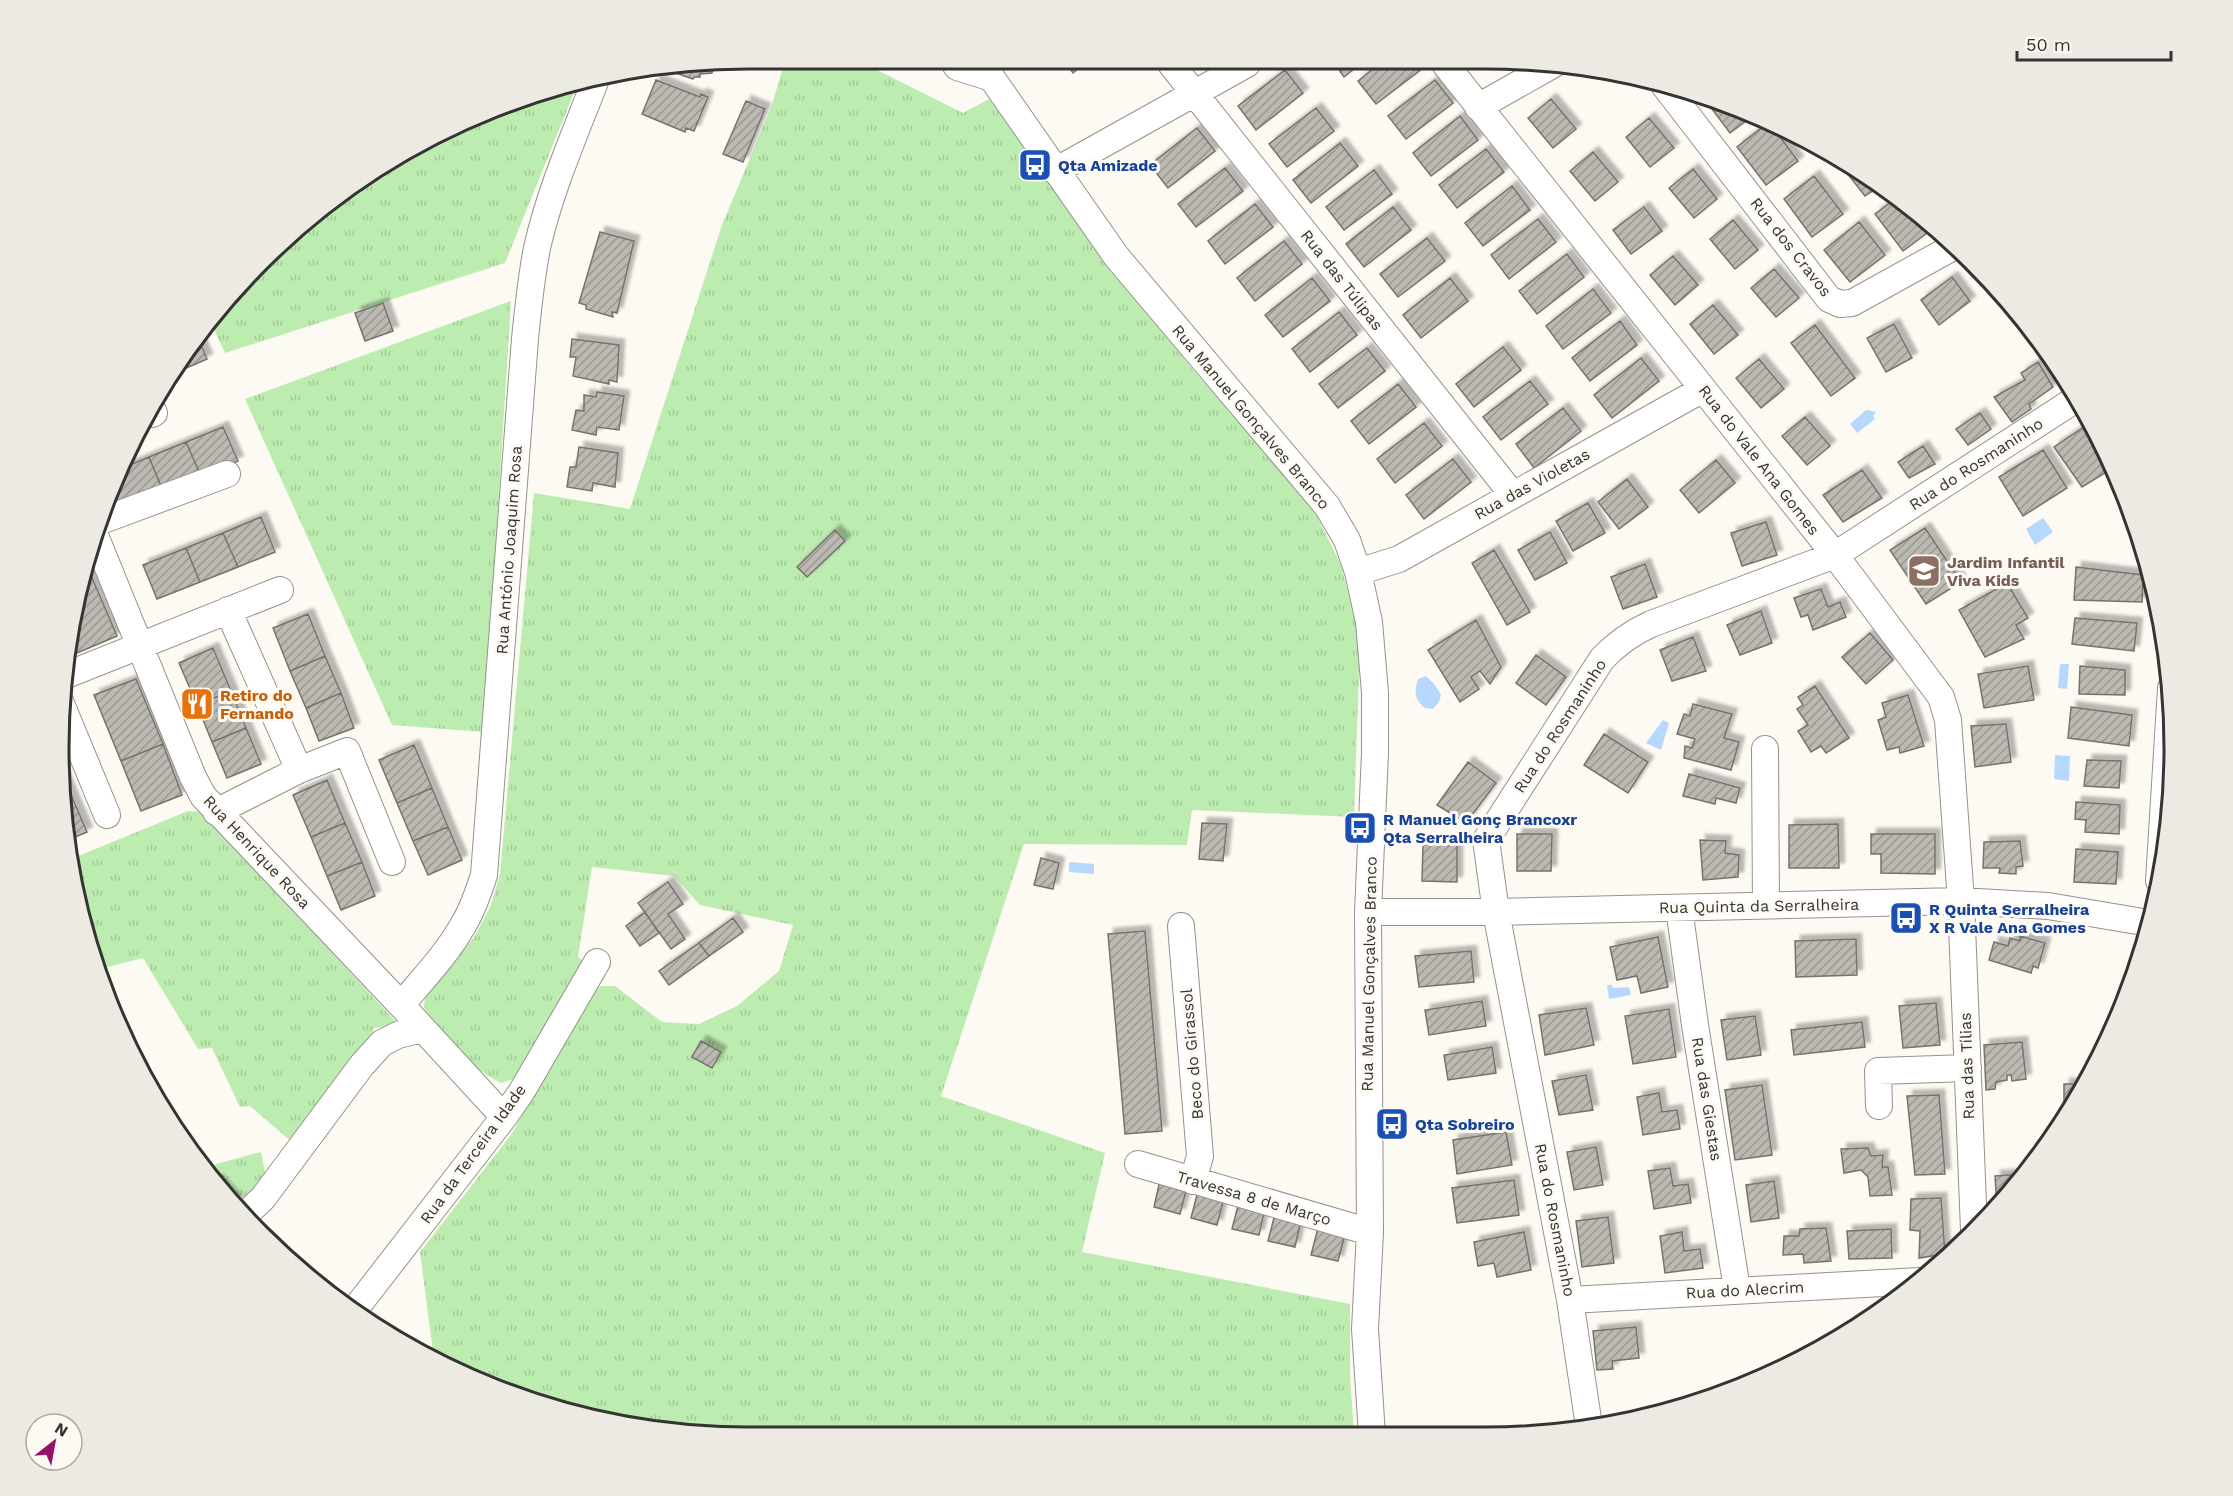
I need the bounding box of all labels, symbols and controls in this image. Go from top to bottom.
scale bar [2017,24,2172,62]
text: 50 m [2026,34,2071,55]
bus stop icon: Qta Amizade [1017,147,1053,183]
place label: Qta Amizade [1058,156,1158,175]
street label: Rua dos Cravos [1746,194,1836,300]
street label: Rua das Túlipas [1297,226,1387,334]
street label: Rua Manuel Gonçalves Branco [1168,321,1334,513]
street label: Rua do Vale Ana Gomes [1695,381,1823,539]
street label: Rua do Rosmaninho [1905,414,2047,514]
street label: Rua das Violetas [1471,444,1593,524]
street label: Rua António Joaquim Rosa [492,445,526,655]
school or university icon: Jardim Infantil Viva Kids [1906,553,1942,589]
place label: Jardim Infantil Viva Kids [1947,553,2065,590]
street label: Rua do Rosmaninho [1510,655,1610,797]
restaurant icon: Retiro do Fernando [179,686,215,722]
place label: Retiro do Fernando [220,686,294,723]
street label: Rua Henrique Rosa [200,791,314,913]
bus stop icon: R Manuel Gonç Brancoxr Qta Serralheira [1342,810,1378,846]
place label: R Manuel Gonç Brancoxr Qta Serralheira [1383,810,1577,847]
street label: Rua Manuel Gonçalves Branco [1357,856,1381,1092]
street label: Rua Quinta da Serralheira [1659,895,1859,917]
bus stop icon: R Quinta Serralheira X R Vale Ana Gomes [1888,900,1924,936]
place label: R Quinta Serralheira X R Vale Ana Gomes [1929,900,2090,937]
street label: Beco do Girassol [1177,988,1207,1120]
street label: Rua das Tílias [1956,1012,1978,1120]
street label: Rua das Giestas [1688,1036,1726,1162]
street label: Rua da Terceira Idade [416,1081,530,1227]
bus stop icon: Qta Sobreiro [1374,1106,1410,1142]
place label: Qta Sobreiro [1415,1115,1515,1134]
street label: Rua do Rosmaninho [1531,1142,1579,1298]
street label: Travessa 8 de Março [1175,1167,1333,1229]
street label: Rua do Alecrim [1685,1277,1805,1303]
north arrow [24,1412,84,1472]
text: N [51,1418,71,1441]

